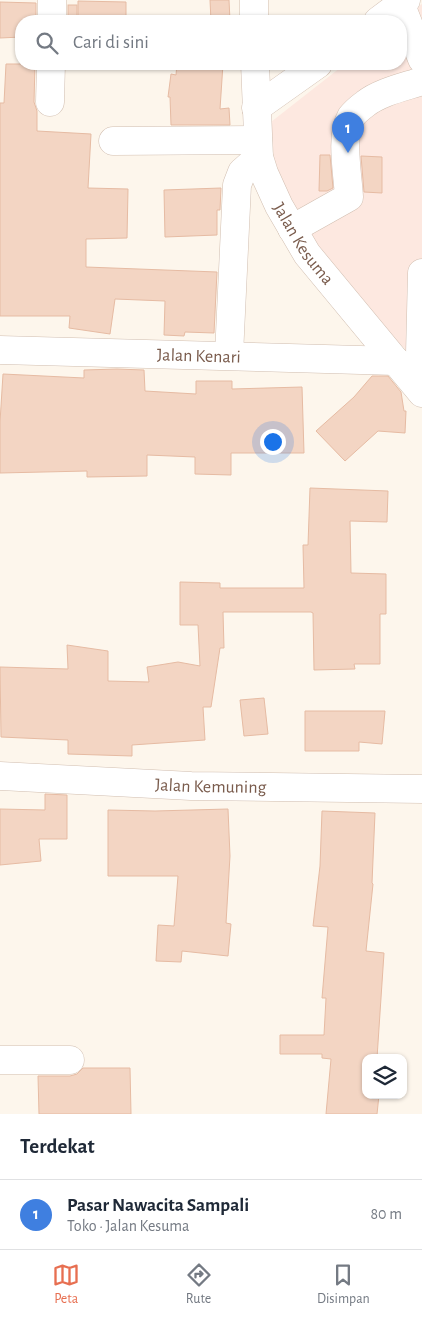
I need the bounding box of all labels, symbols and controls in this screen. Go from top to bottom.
search box [15,15,407,70]
icon: search [33,29,61,57]
text: Cari di sini [73,33,149,52]
pin: 1 [332,112,364,153]
street label: Jalan Kesuma [269,200,337,289]
street label: Jalan Kenari [157,346,241,367]
your location [260,429,286,455]
street label: Jalan Kemuning [155,776,267,797]
map controls [362,1054,407,1099]
button: layers [362,1054,407,1099]
text: Terdekat [20,1136,95,1157]
text: Pasar Nawacita Sampali [67,1196,249,1215]
text: 1 [33,1206,39,1222]
text: 80 m [371,1206,402,1222]
text: Toko · Jalan Kesuma [67,1218,189,1234]
tab: Peta [52,1261,80,1308]
tab: Rute [185,1261,213,1308]
tab: Disimpan [317,1261,370,1308]

